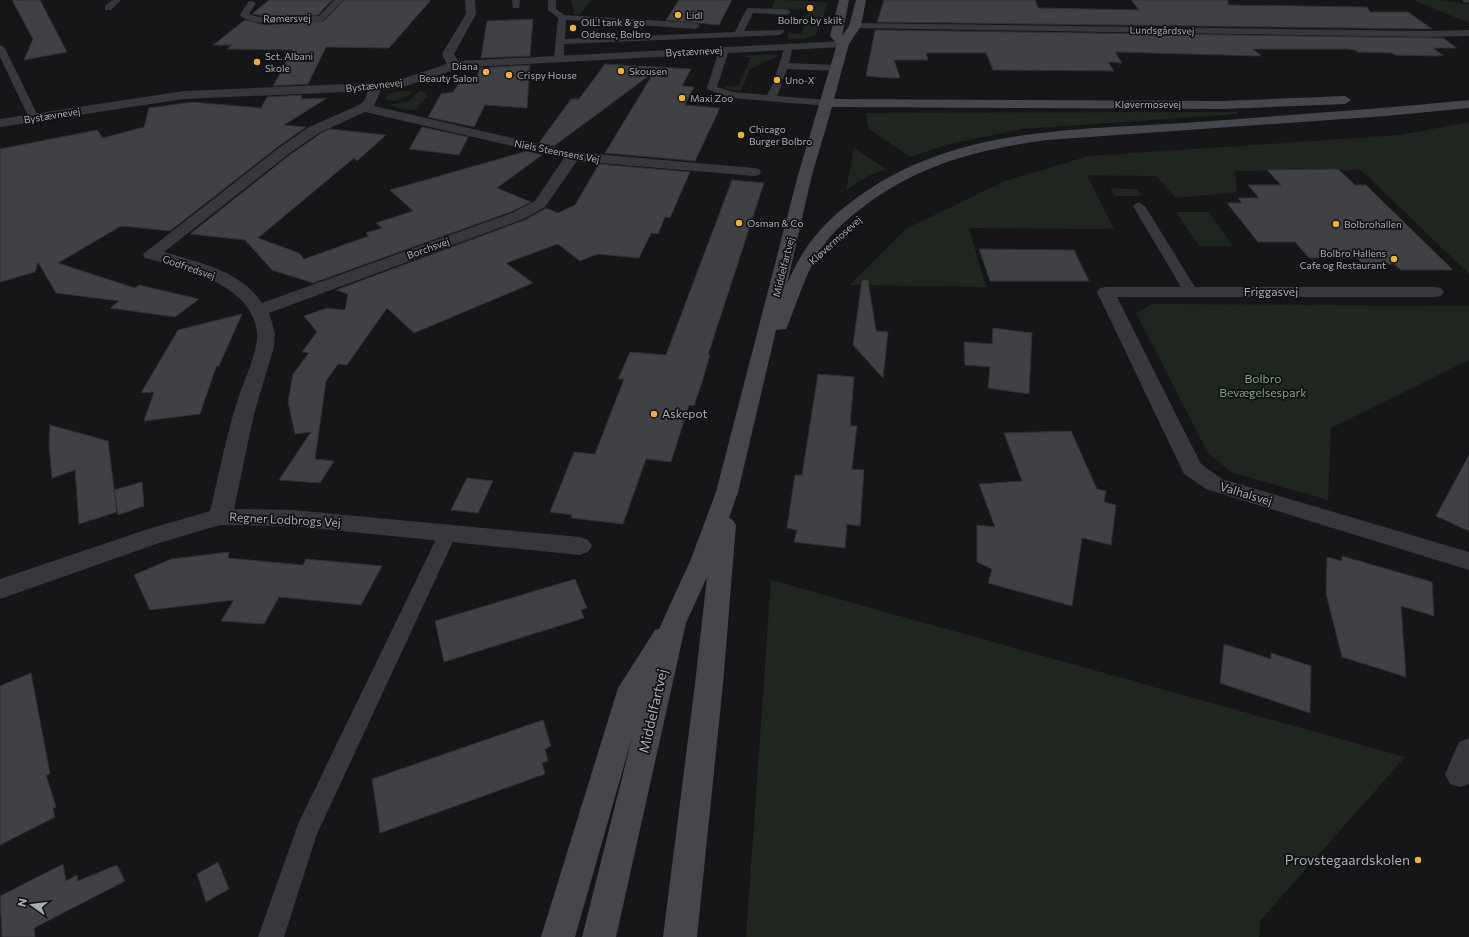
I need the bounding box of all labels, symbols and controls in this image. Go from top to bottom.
marker: Bolbro by skilt [805,3,815,13]
place label: Lidl [686,9,703,21]
marker: Lidl [673,10,683,20]
street label: Rømersvej [263,12,311,24]
place label: Bolbro by skilt [778,14,842,26]
place label: OIL! tank & go Odense, Bolbro [581,16,651,40]
marker: OIL! tank & go Odense, Bolbro [568,23,578,33]
street label: Lundsgårdsvej [1130,23,1194,37]
street label: Bystævnevej [665,44,723,58]
place label: Sct. Albani Skole [265,50,313,74]
marker: Sct. Albani Skole [252,57,262,67]
place label: Diana Beauty Salon [419,60,478,84]
place label: Skousen [629,65,667,77]
marker: Skousen [616,66,626,76]
marker: Diana Beauty Salon [481,67,491,77]
place label: Crispy House [517,69,577,81]
marker: Crispy House [504,70,514,80]
place label: Uno-X [785,74,815,86]
marker: Uno-X [772,75,782,85]
street label: Bystævnevej [345,76,403,94]
place label: Maxi Zoo [690,92,733,104]
marker: Maxi Zoo [677,93,687,103]
street label: Kløvermosevej [1115,98,1181,110]
street label: Bystævnevej [23,105,81,125]
place label: Chicago Burger Bolbro [749,123,812,147]
marker: Chicago Burger Bolbro [736,130,746,140]
street label: Niels Steensens Vej [513,137,601,165]
street label: Kløvermosevej [806,213,864,267]
place label: Osman & Co [747,217,803,229]
marker: Osman & Co [734,218,744,228]
place label: Bolbrohallen [1344,218,1402,230]
marker: Bolbrohallen [1331,219,1341,229]
street label: Borchsvej [405,235,451,261]
street label: Middelfartvej [770,236,796,298]
place label: Bolbro Hallens Cafe og Restaurant [1300,247,1386,271]
street label: Godfredsvej [161,252,217,282]
marker: Bolbro Hallens Cafe og Restaurant [1389,254,1399,264]
street label: Friggasvej [1244,284,1298,298]
park label: Bolbro Bevægelsespark [1219,371,1307,399]
place label: Askepot [662,406,707,420]
marker: Askepot [649,409,659,419]
street label: Valhalsvej [1219,478,1274,508]
street label: Regner Lodbrogs Vej [229,509,341,529]
street label: Middelfartvej [635,667,670,755]
place label: Provstegaardskolen [1285,851,1410,868]
marker: Provstegaardskolen [1413,855,1423,865]
north arrow [12,885,52,925]
text: N [15,897,29,908]

